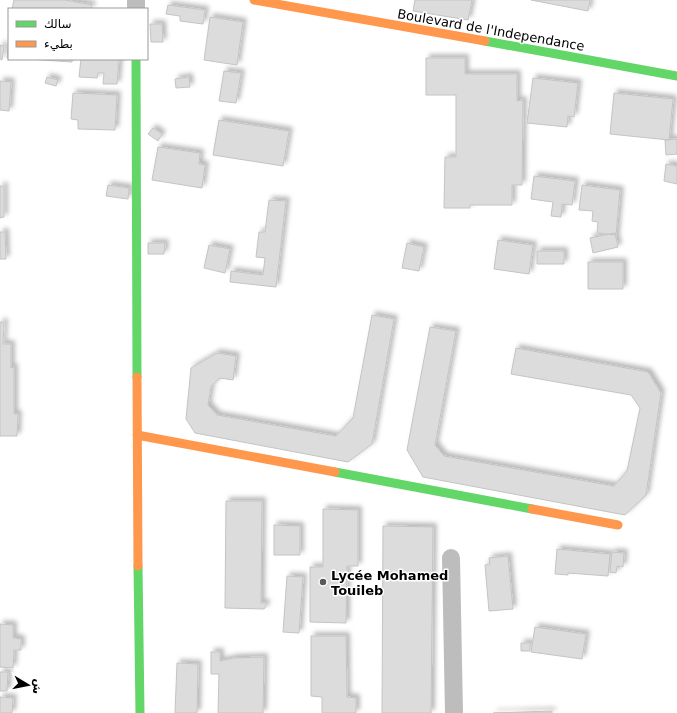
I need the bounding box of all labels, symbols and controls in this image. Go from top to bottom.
street label: Boulevard de l'Independance [396,6,586,54]
legend [8,8,148,60]
text: سالك [44,17,71,31]
text: بطيء [44,37,73,51]
place label: Lycée Mohamed Touileb [331,568,448,598]
marker: Lycée Mohamed Touileb [318,577,328,587]
north arrow [8,665,48,705]
text: ش [30,678,45,695]

